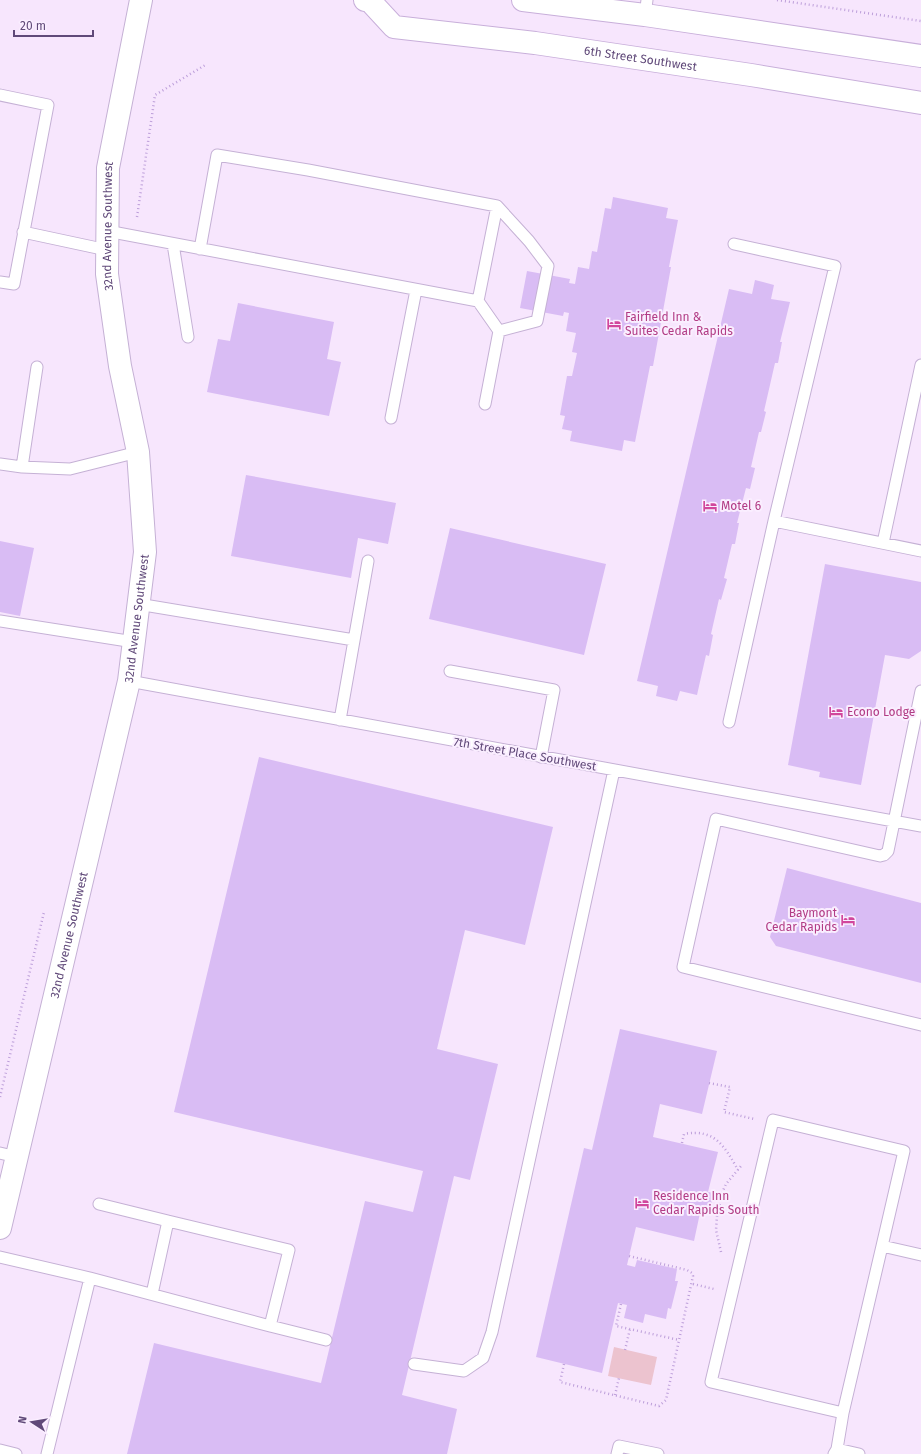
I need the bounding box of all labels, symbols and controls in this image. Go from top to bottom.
scale bar [14,12,93,38]
text: 20 m [20,19,46,33]
street label: 6th Street Southwest [583,43,698,74]
street label: 32nd Avenue Southwest [100,159,116,292]
place label: Fairfield Inn & Suites Cedar Rapids [625,310,733,338]
hotel icon: Fairfield Inn & Suites Cedar Rapids [606,316,622,332]
hotel icon: Motel 6 [702,498,718,514]
place label: Motel 6 [721,499,761,513]
street label: 32nd Avenue Southwest [122,553,152,684]
hotel icon: Econo Lodge [828,704,844,720]
place label: Econo Lodge [847,705,915,719]
street label: 7th Street Place Southwest [453,735,598,774]
street label: 32nd Avenue Southwest [47,870,91,1000]
place label: Baymont Cedar Rapids [766,906,838,934]
hotel icon: Baymont Cedar Rapids [840,912,856,928]
place label: Residence Inn Cedar Rapids South [653,1189,760,1217]
hotel icon: Residence Inn Cedar Rapids South [634,1195,650,1211]
north arrow [12,1402,52,1442]
text: N [16,1415,30,1425]

